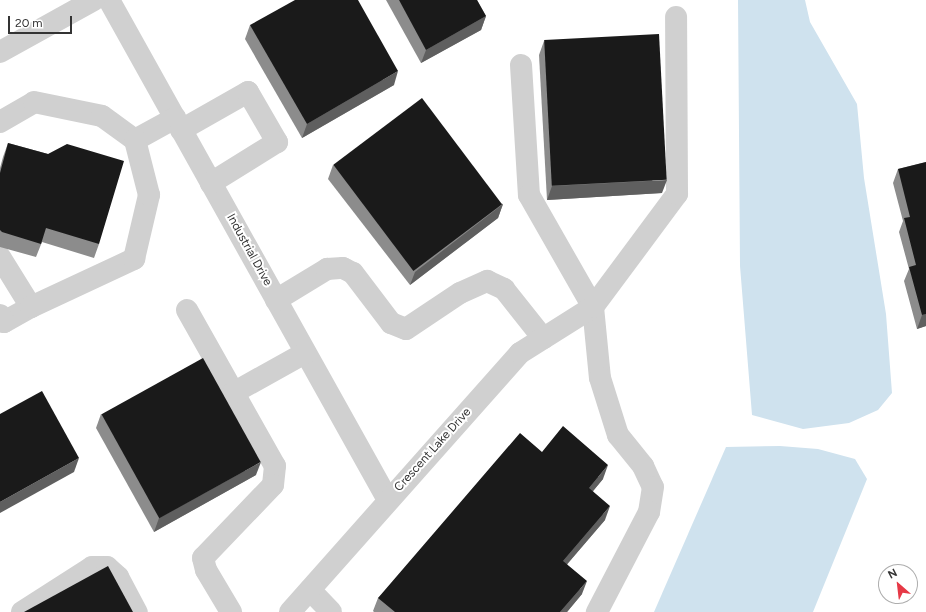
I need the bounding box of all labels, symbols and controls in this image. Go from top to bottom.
scale bar [10,8,74,34]
text: 20 m [15,16,43,30]
street label: Industrial Drive [223,211,275,289]
street label: Crescent Lake Drive [392,405,474,495]
north arrow [878,564,918,604]
text: N [886,566,899,582]

